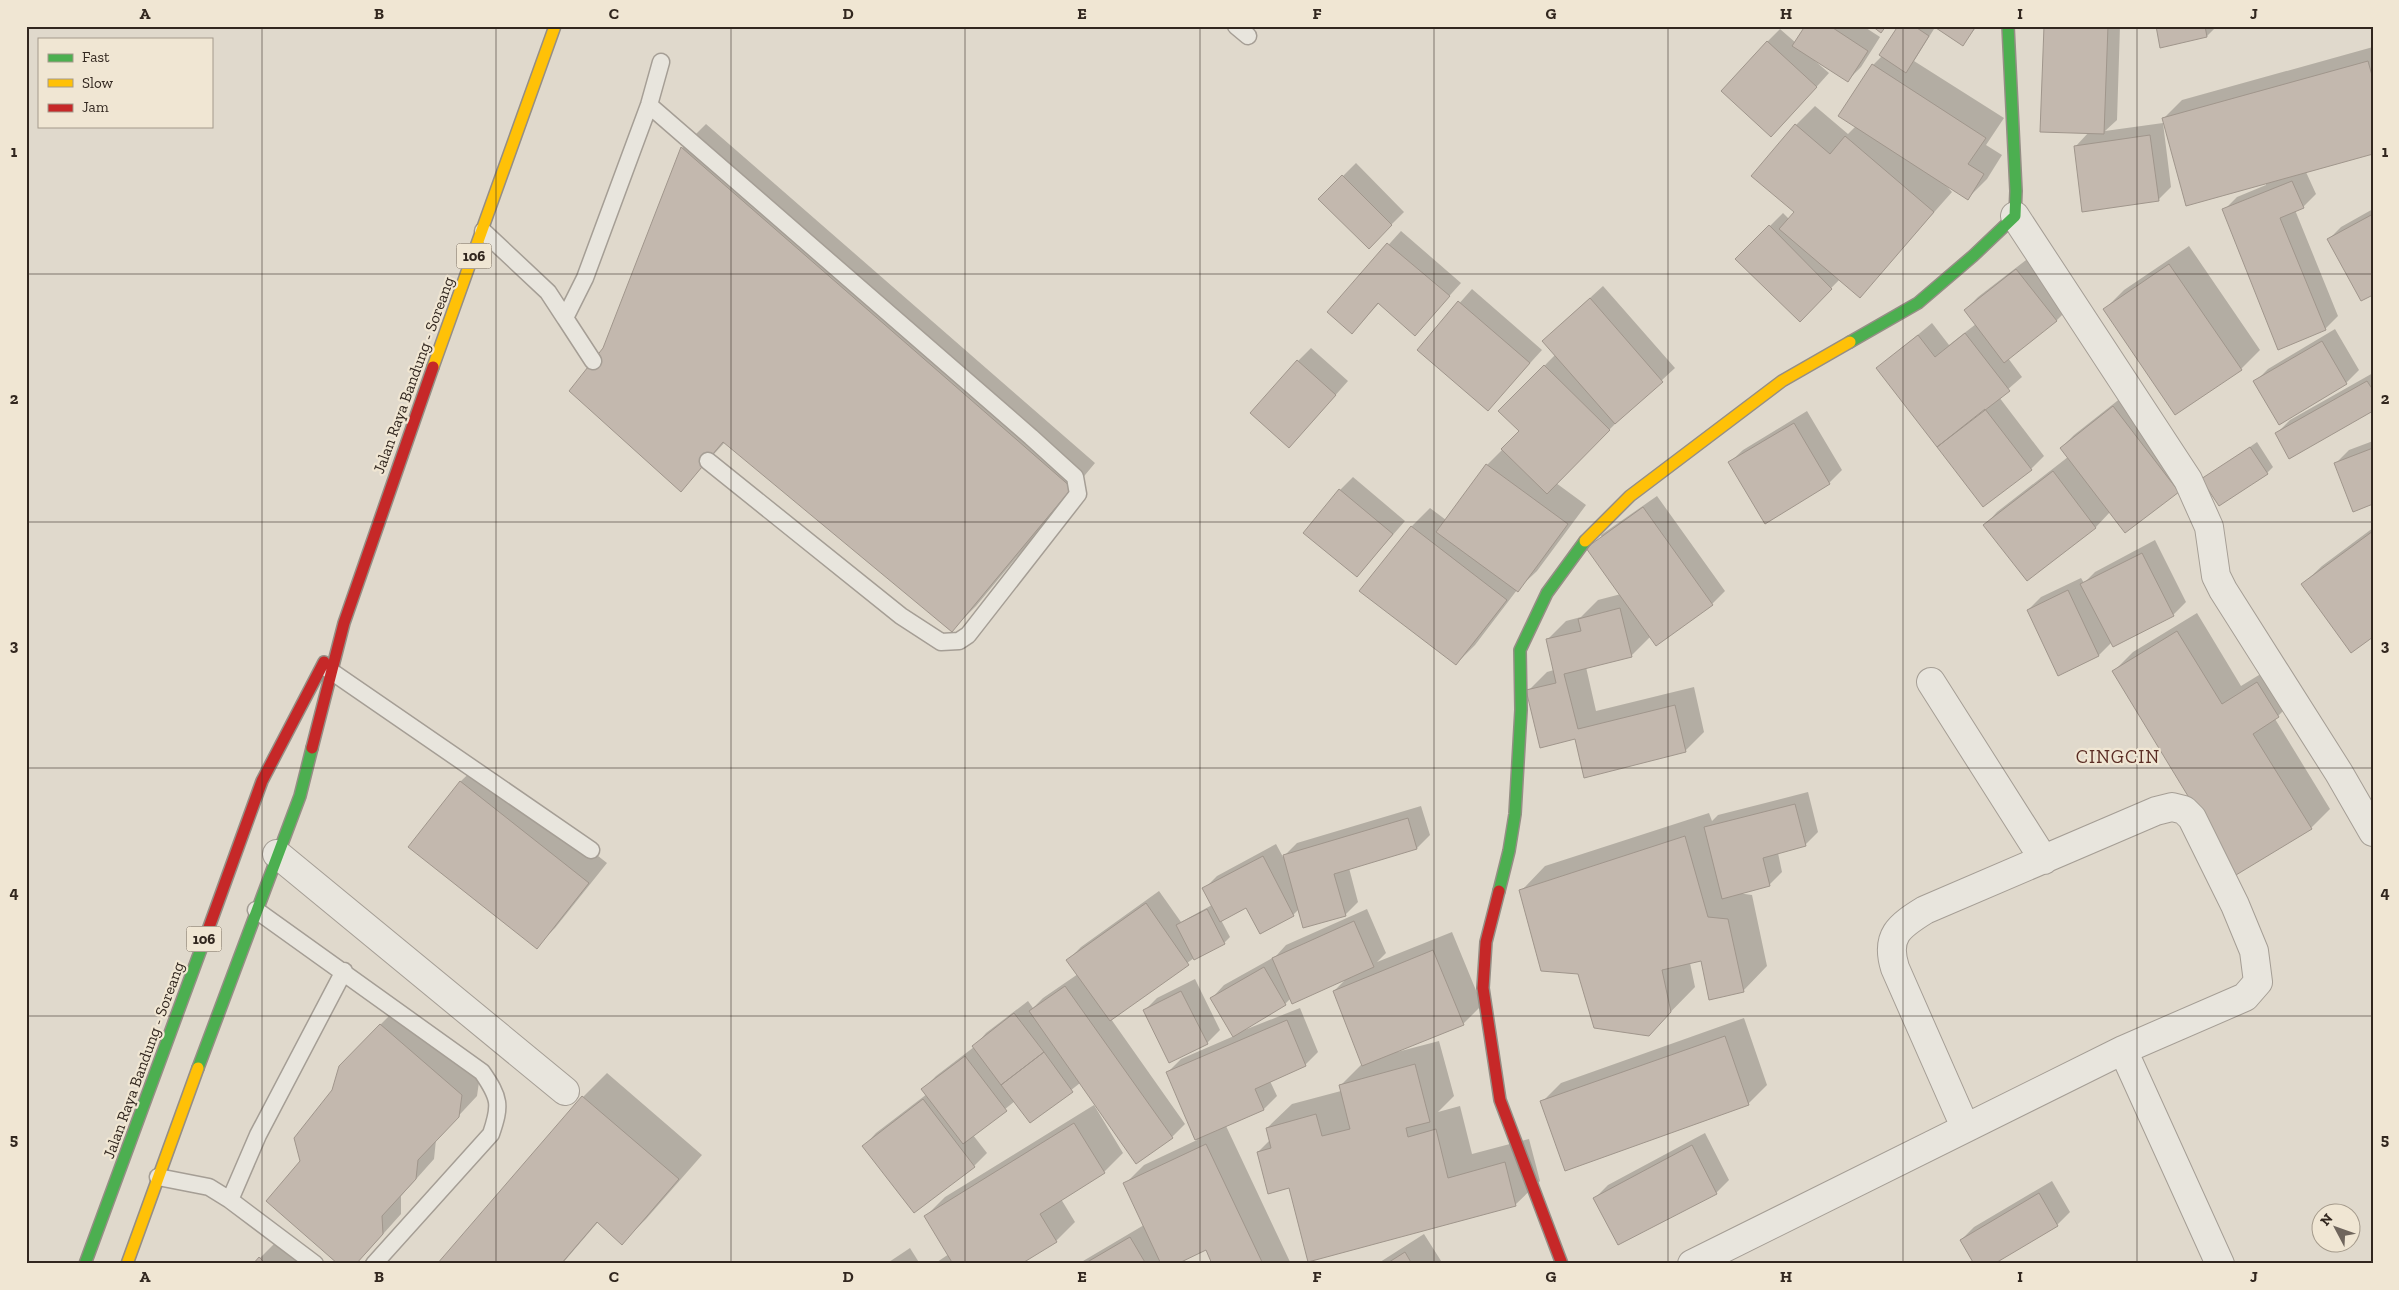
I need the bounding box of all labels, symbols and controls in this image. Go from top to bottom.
text: A [140,4,151,23]
text: B [374,4,384,23]
text: C [609,4,619,23]
text: D [842,4,854,23]
text: E [1077,4,1087,23]
text: F [1312,4,1322,23]
text: G [1546,4,1557,23]
text: H [1780,4,1792,23]
text: I [2017,4,2023,23]
text: J [2250,4,2258,23]
legend [38,38,212,128]
text: Fast [82,48,110,66]
text: Slow [82,74,114,92]
text: Jam [82,98,109,116]
text: 1 [11,142,18,161]
text: 1 [2382,142,2389,161]
road number: 106 [456,244,492,268]
street label: Jalan Raya Bandung - Soreang [369,274,458,476]
text: 2 [10,389,19,408]
text: 2 [2381,389,2390,408]
text: 3 [10,636,19,655]
text: 3 [2381,636,2390,655]
district label: CINGCIN [2076,745,2160,768]
text: 4 [9,883,19,902]
text: 4 [2380,883,2390,902]
road number: 106 [186,926,222,952]
street label: Jalan Raya Bandung - Soreang [99,959,188,1161]
text: 5 [10,1130,18,1149]
text: 5 [2381,1130,2389,1149]
north arrow [2312,1202,2362,1252]
text: N [2317,1210,2337,1229]
text: A [140,1267,151,1286]
text: B [374,1267,384,1286]
text: C [609,1267,619,1286]
text: D [842,1267,854,1286]
text: E [1077,1267,1087,1286]
text: F [1312,1267,1322,1286]
text: G [1546,1267,1557,1286]
text: H [1780,1267,1792,1286]
text: I [2017,1267,2023,1286]
text: J [2250,1267,2258,1286]

